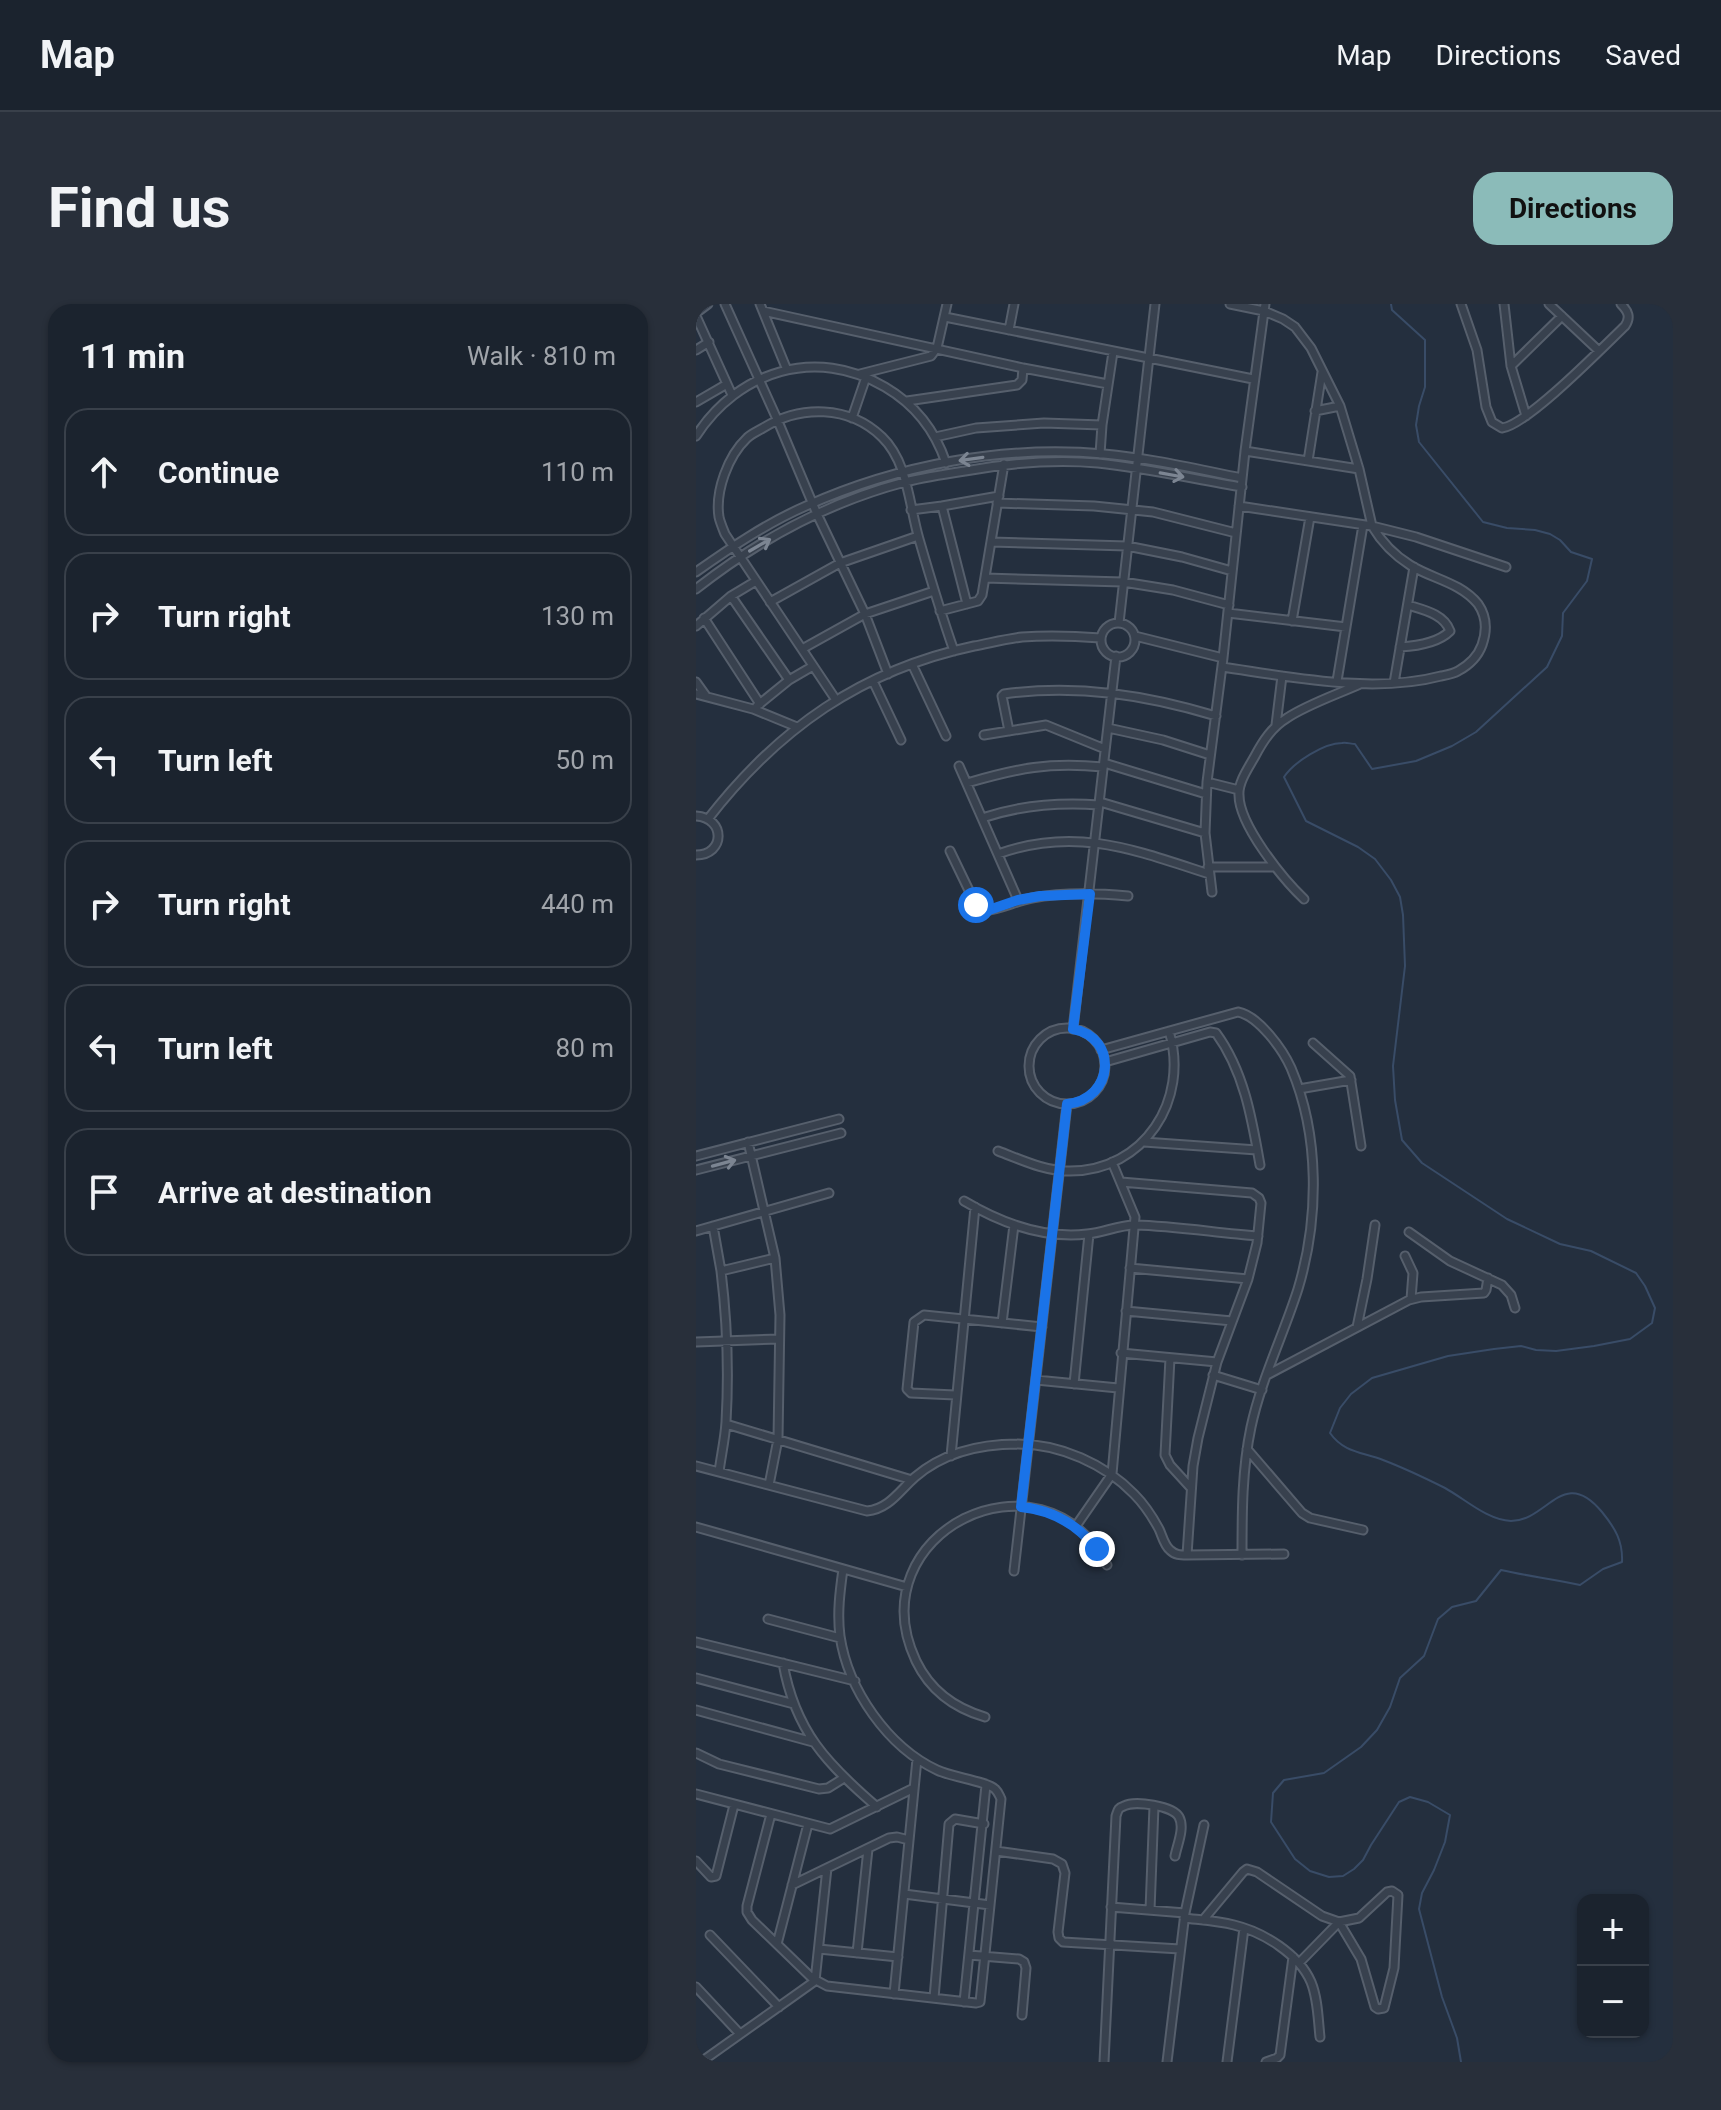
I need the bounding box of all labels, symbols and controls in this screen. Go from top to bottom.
text: Map [40,33,115,77]
text: Map [1336,39,1392,72]
text: Directions [1436,39,1561,72]
text: Saved [1605,39,1681,72]
button: Directions [1473,172,1673,245]
text: Find us [48,175,231,241]
text: 11 min [80,336,185,376]
text: Walk · 810 m [467,341,616,371]
icon: ahead [82,450,126,494]
one-way arrow [958,452,984,467]
text: Continue [158,455,279,490]
text: 110 m [541,457,614,487]
one-way arrow [1159,468,1184,483]
one-way arrow [748,537,771,553]
icon: right [82,594,126,638]
text: Turn right [158,599,291,634]
text: 130 m [541,601,614,631]
icon: left [82,738,126,782]
text: Turn left [158,743,273,778]
text: 50 m [556,745,614,775]
icon: right [82,882,126,926]
text: Turn right [158,887,291,922]
route start [958,887,994,923]
text: 440 m [541,889,614,919]
icon: left [82,1026,126,1070]
text: Turn left [158,1031,273,1066]
text: 80 m [556,1033,614,1063]
one-way arrow [710,1155,736,1170]
icon: arrive [82,1170,126,1214]
text: Arrive at destination [158,1175,432,1210]
route end [1079,1531,1115,1567]
map controls [1577,1894,1649,2038]
button: + [1577,1894,1649,1966]
button: − [1577,1966,1649,2038]

